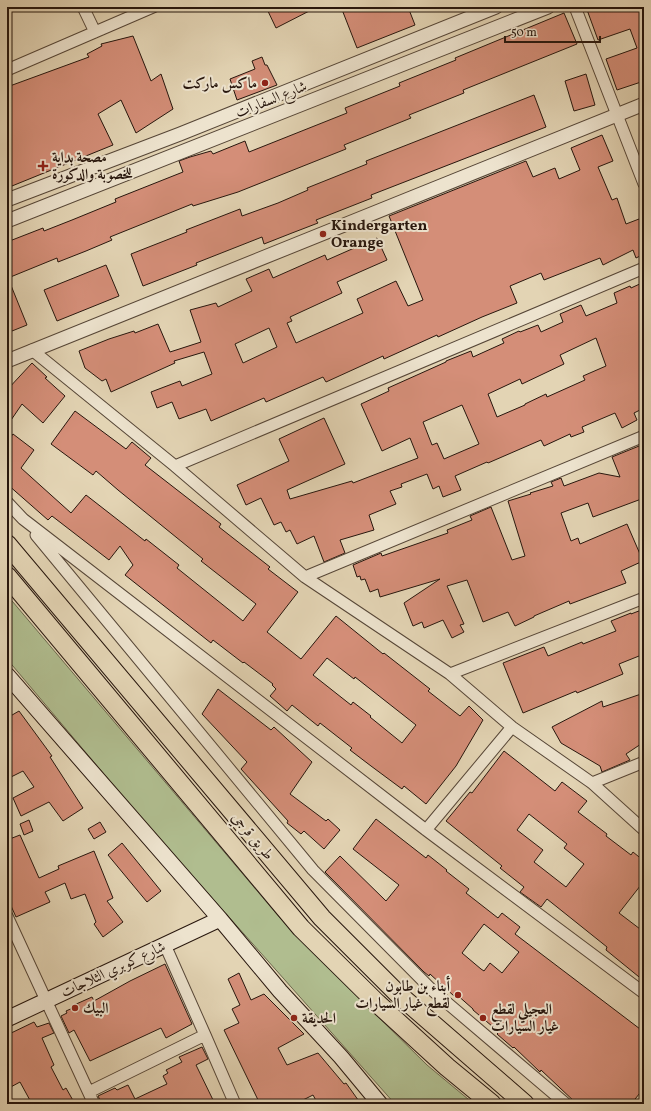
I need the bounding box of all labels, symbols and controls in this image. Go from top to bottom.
scale bar [505,18,600,44]
text: 50 m [511,25,537,41]
place label: ماكس ماركت [182,74,257,95]
street label: شارع السفارات [233,76,311,125]
marker: ماكس ماركت [260,78,270,88]
place label: مصحة بداية للخصوبة والدكورة [52,148,133,186]
marker: مصحة بداية للخصوبة والدكورة [37,160,49,172]
place label: Kindergarten Orange [331,216,428,254]
marker: Kindergarten Orange [318,229,328,239]
street label: طريق قرجي [226,809,278,865]
street label: شارع كوبري الثلاجات [58,937,170,1005]
place label: أبناء بن طابون لقطع غيار السيارات [355,975,450,1017]
marker: أبناء بن طابون لقطع غيار السيارات [453,990,463,1000]
place label: البيك [83,999,109,1020]
place label: العجيلي لقطع غيار السيارات [491,1000,559,1038]
marker: البيك [70,1003,80,1013]
place label: الحديقة [302,1009,336,1030]
marker: الحديقة [289,1013,299,1023]
marker: العجيلي لقطع غيار السيارات [478,1013,488,1023]

